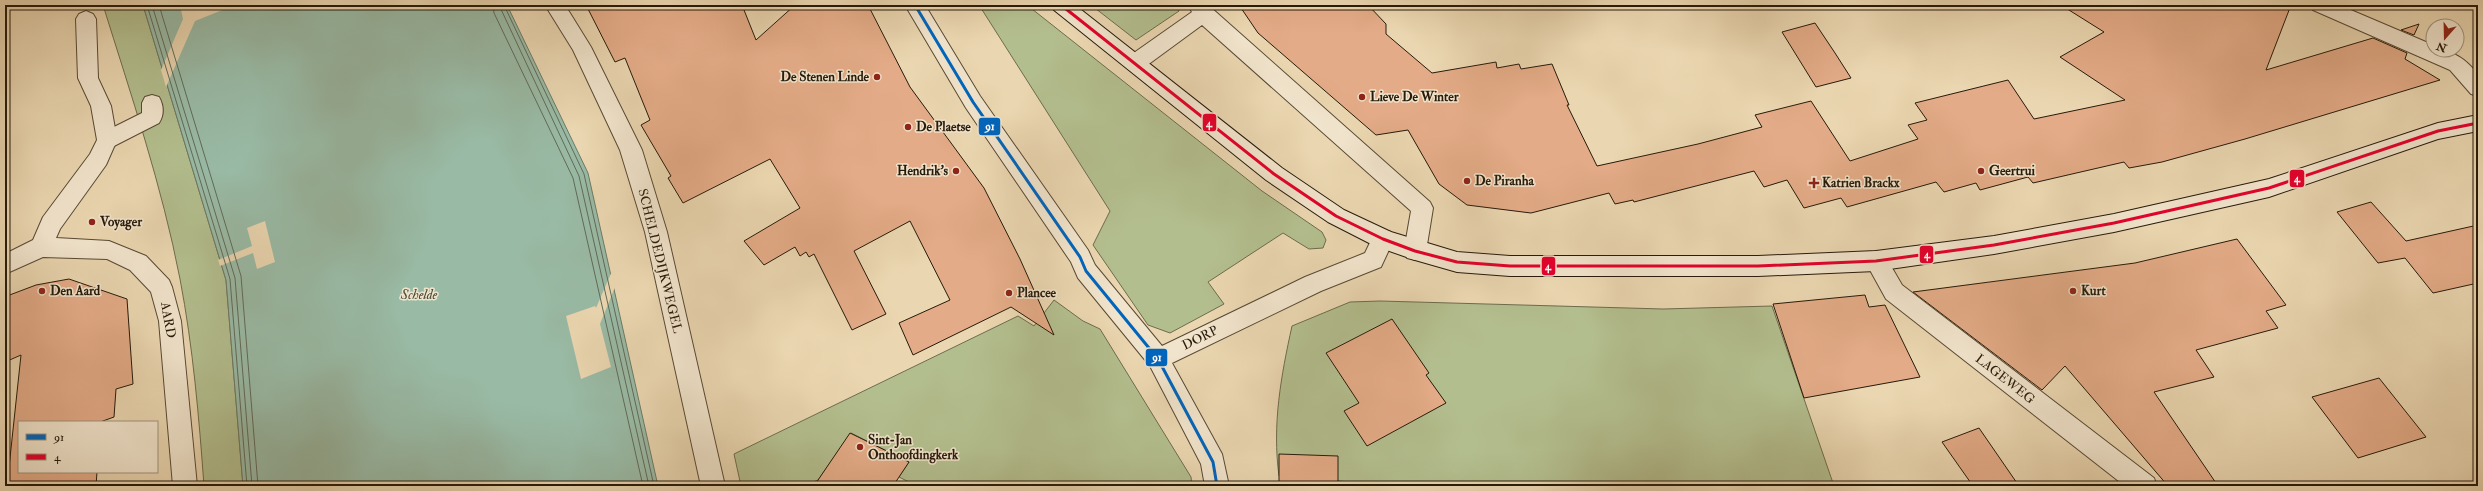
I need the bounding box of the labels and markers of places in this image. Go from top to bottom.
place label: De Stenen Linde [780,69,870,85]
marker: De Stenen Linde [872,72,882,82]
place label: Lieve De Winter [1370,89,1460,105]
marker: Lieve De Winter [1357,92,1367,102]
place label: De Plaetse [916,119,971,135]
marker: De Plaetse [903,122,913,132]
place label: Hendrik's [897,163,949,179]
place label: Geertrui [1989,163,2035,179]
marker: Hendrik's [951,166,961,176]
marker: Geertrui [1976,166,1986,176]
place label: De Piranha [1475,173,1534,189]
place label: Katrien Brackx [1822,175,1900,191]
marker: De Piranha [1462,176,1472,186]
marker: Katrien Brackx [1809,178,1819,188]
place label: Voyager [99,214,143,231]
marker: Voyager [87,217,97,227]
place label: Den Aard [50,283,101,299]
place label: Kurt [2081,283,2106,299]
place label: Plancee [1017,285,1057,301]
marker: Den Aard [37,286,47,296]
marker: Kurt [2068,286,2078,296]
marker: Plancee [1004,288,1014,298]
place label: Sint-Jan Onthoofdingkerk [868,432,959,464]
marker: Sint-Jan Onthoofdingkerk [855,442,865,452]

